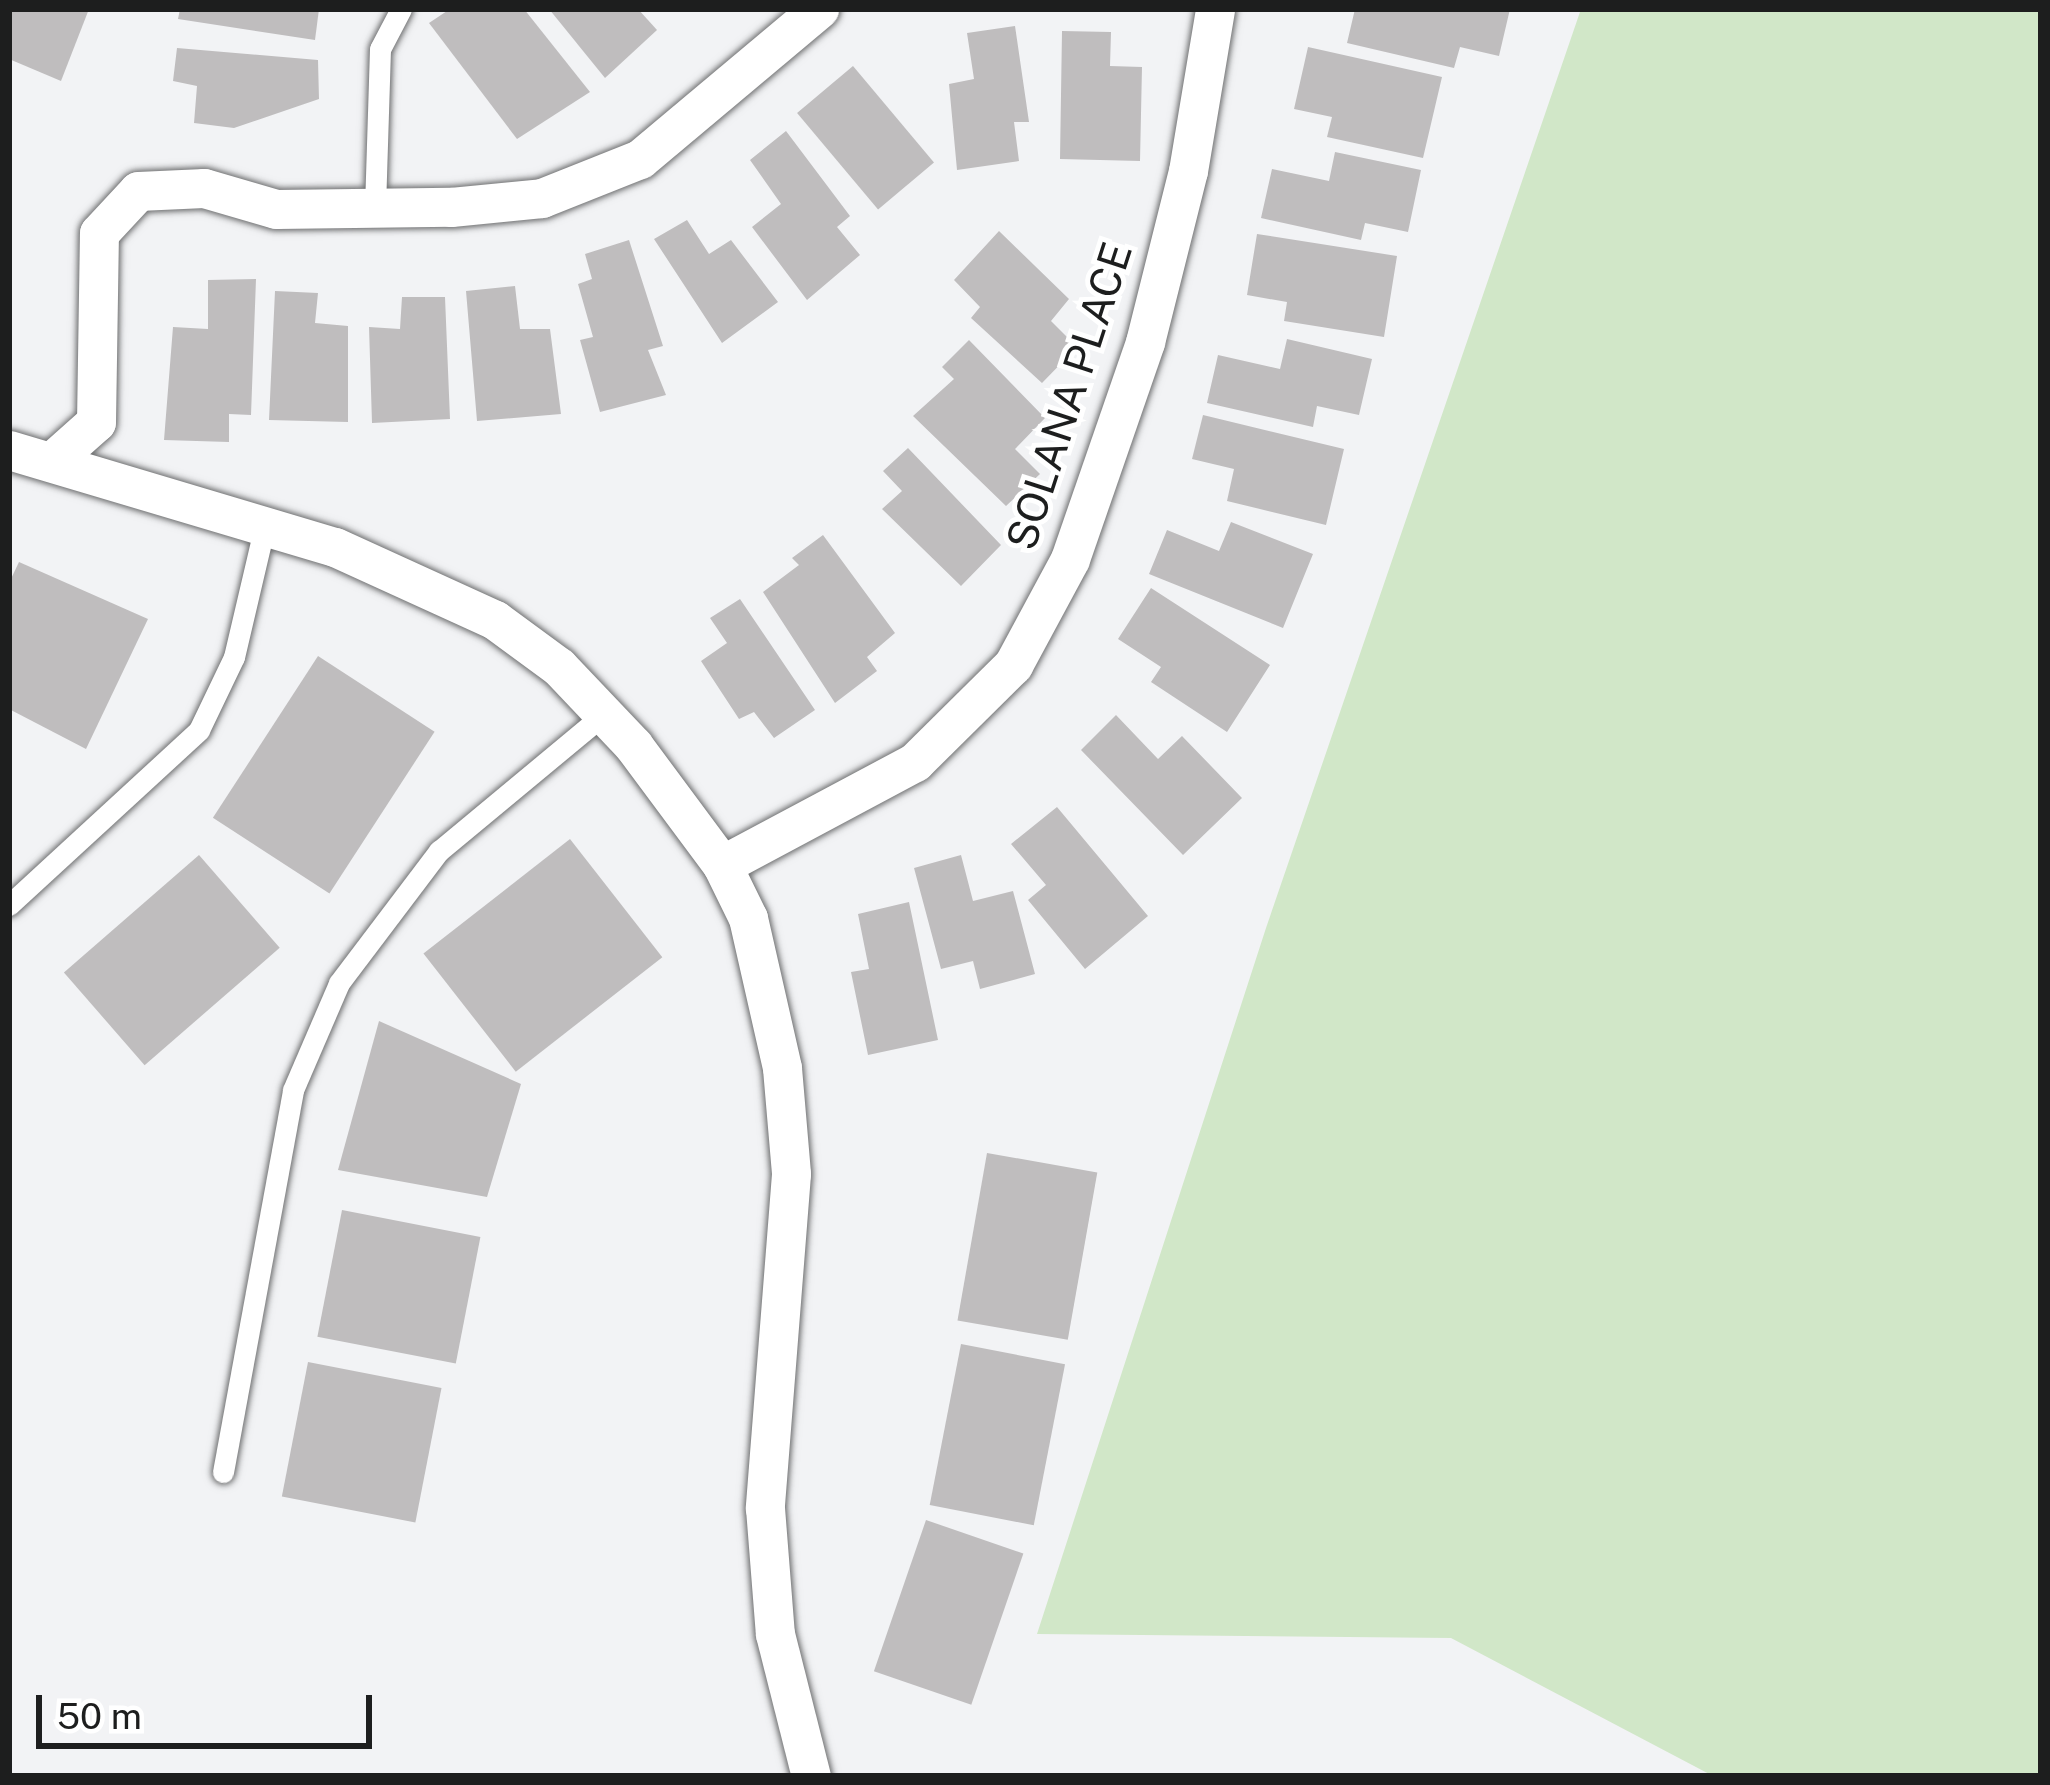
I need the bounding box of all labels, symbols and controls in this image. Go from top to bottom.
street label: SOLANA PLACE [996,236,1142,556]
scale bar [42,1671,378,1745]
text: 50 m [57,1695,142,1737]

